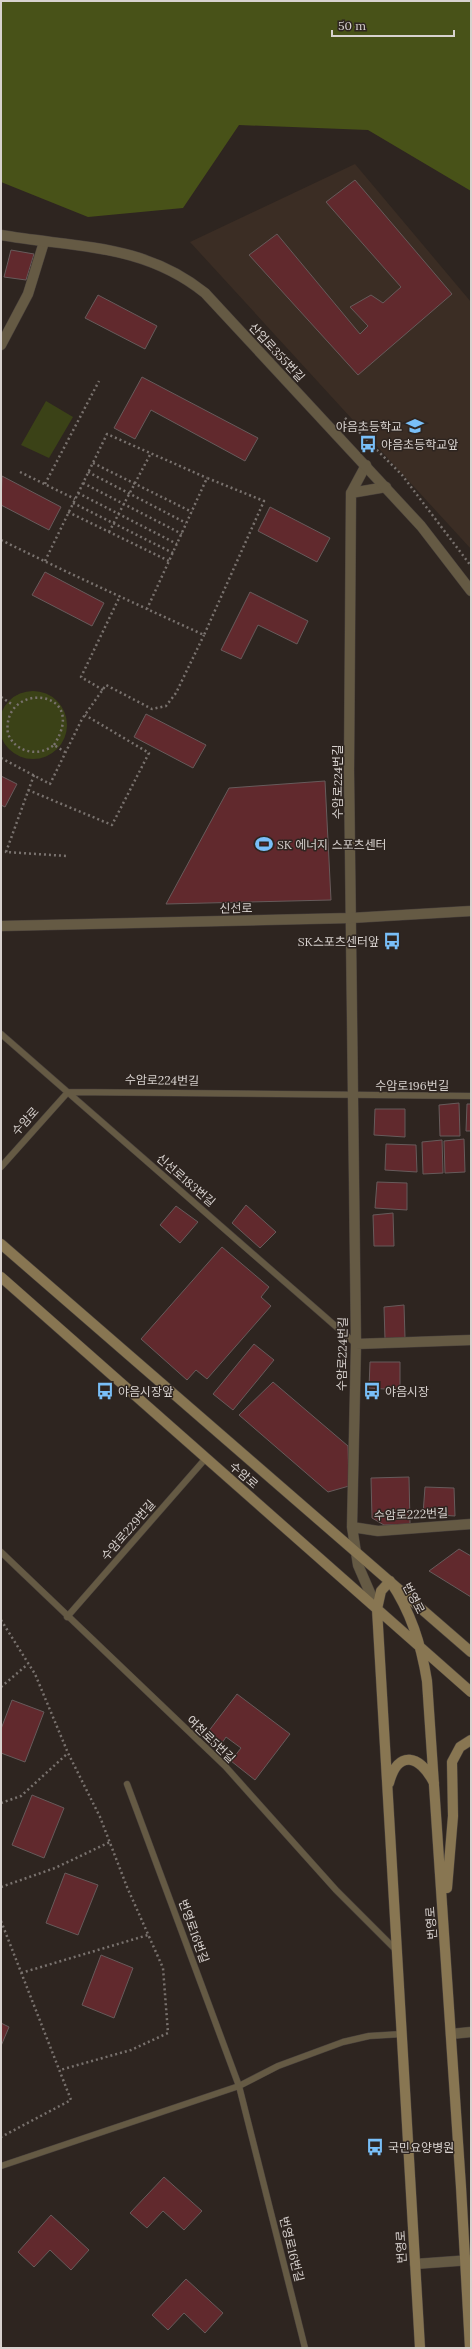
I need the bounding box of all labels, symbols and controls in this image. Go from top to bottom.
scale bar [332,12,454,38]
text: 50 m [338,18,366,33]
street label: 산업로355번길 [246,319,308,385]
school or university icon: 야음초등학교 [405,416,425,436]
place label: 야음초등학교 [336,419,402,434]
bus stop icon: 야음초등학교앞 [358,434,378,454]
place label: 야음초등학교앞 [381,437,458,452]
street label: 수암로224번길 [330,745,345,819]
sports icon: SK 에너지 스포츠센터 [254,834,274,854]
place label: SK 에너지 스포츠센터 [277,837,387,852]
street label: 신선로 [219,900,253,916]
bus stop icon: SK스포츠센터앞 [382,931,402,951]
place label: SK스포츠센터앞 [298,934,379,949]
street label: 수암로224번길 [125,1072,199,1088]
street label: 수암로196번길 [375,1078,449,1093]
street label: 수암로 [8,1104,42,1138]
street label: 신선로183번길 [154,1150,218,1210]
street label: 수암로224번길 [334,1317,350,1391]
bus stop icon: 야음시장앞 [95,1381,115,1401]
bus stop icon: 야음시장 [362,1381,382,1401]
place label: 야음시장앞 [118,1384,173,1399]
place label: 야음시장 [385,1384,429,1399]
street label: 수암로 [227,1458,261,1492]
street label: 수암로229번길 [98,1497,158,1563]
street label: 수암로222번길 [373,1505,449,1523]
street label: 번영로 [400,1580,428,1616]
street label: 여천로5번길 [184,1712,238,1766]
street label: 번영로16번길 [176,1897,212,1965]
street label: 번영로 [422,1906,440,1940]
bus stop icon: 국민요양병원 [365,2137,385,2157]
place label: 국민요양병원 [388,2140,454,2155]
street label: 번영로16번길 [277,2215,307,2283]
street label: 번영로 [393,2230,409,2264]

